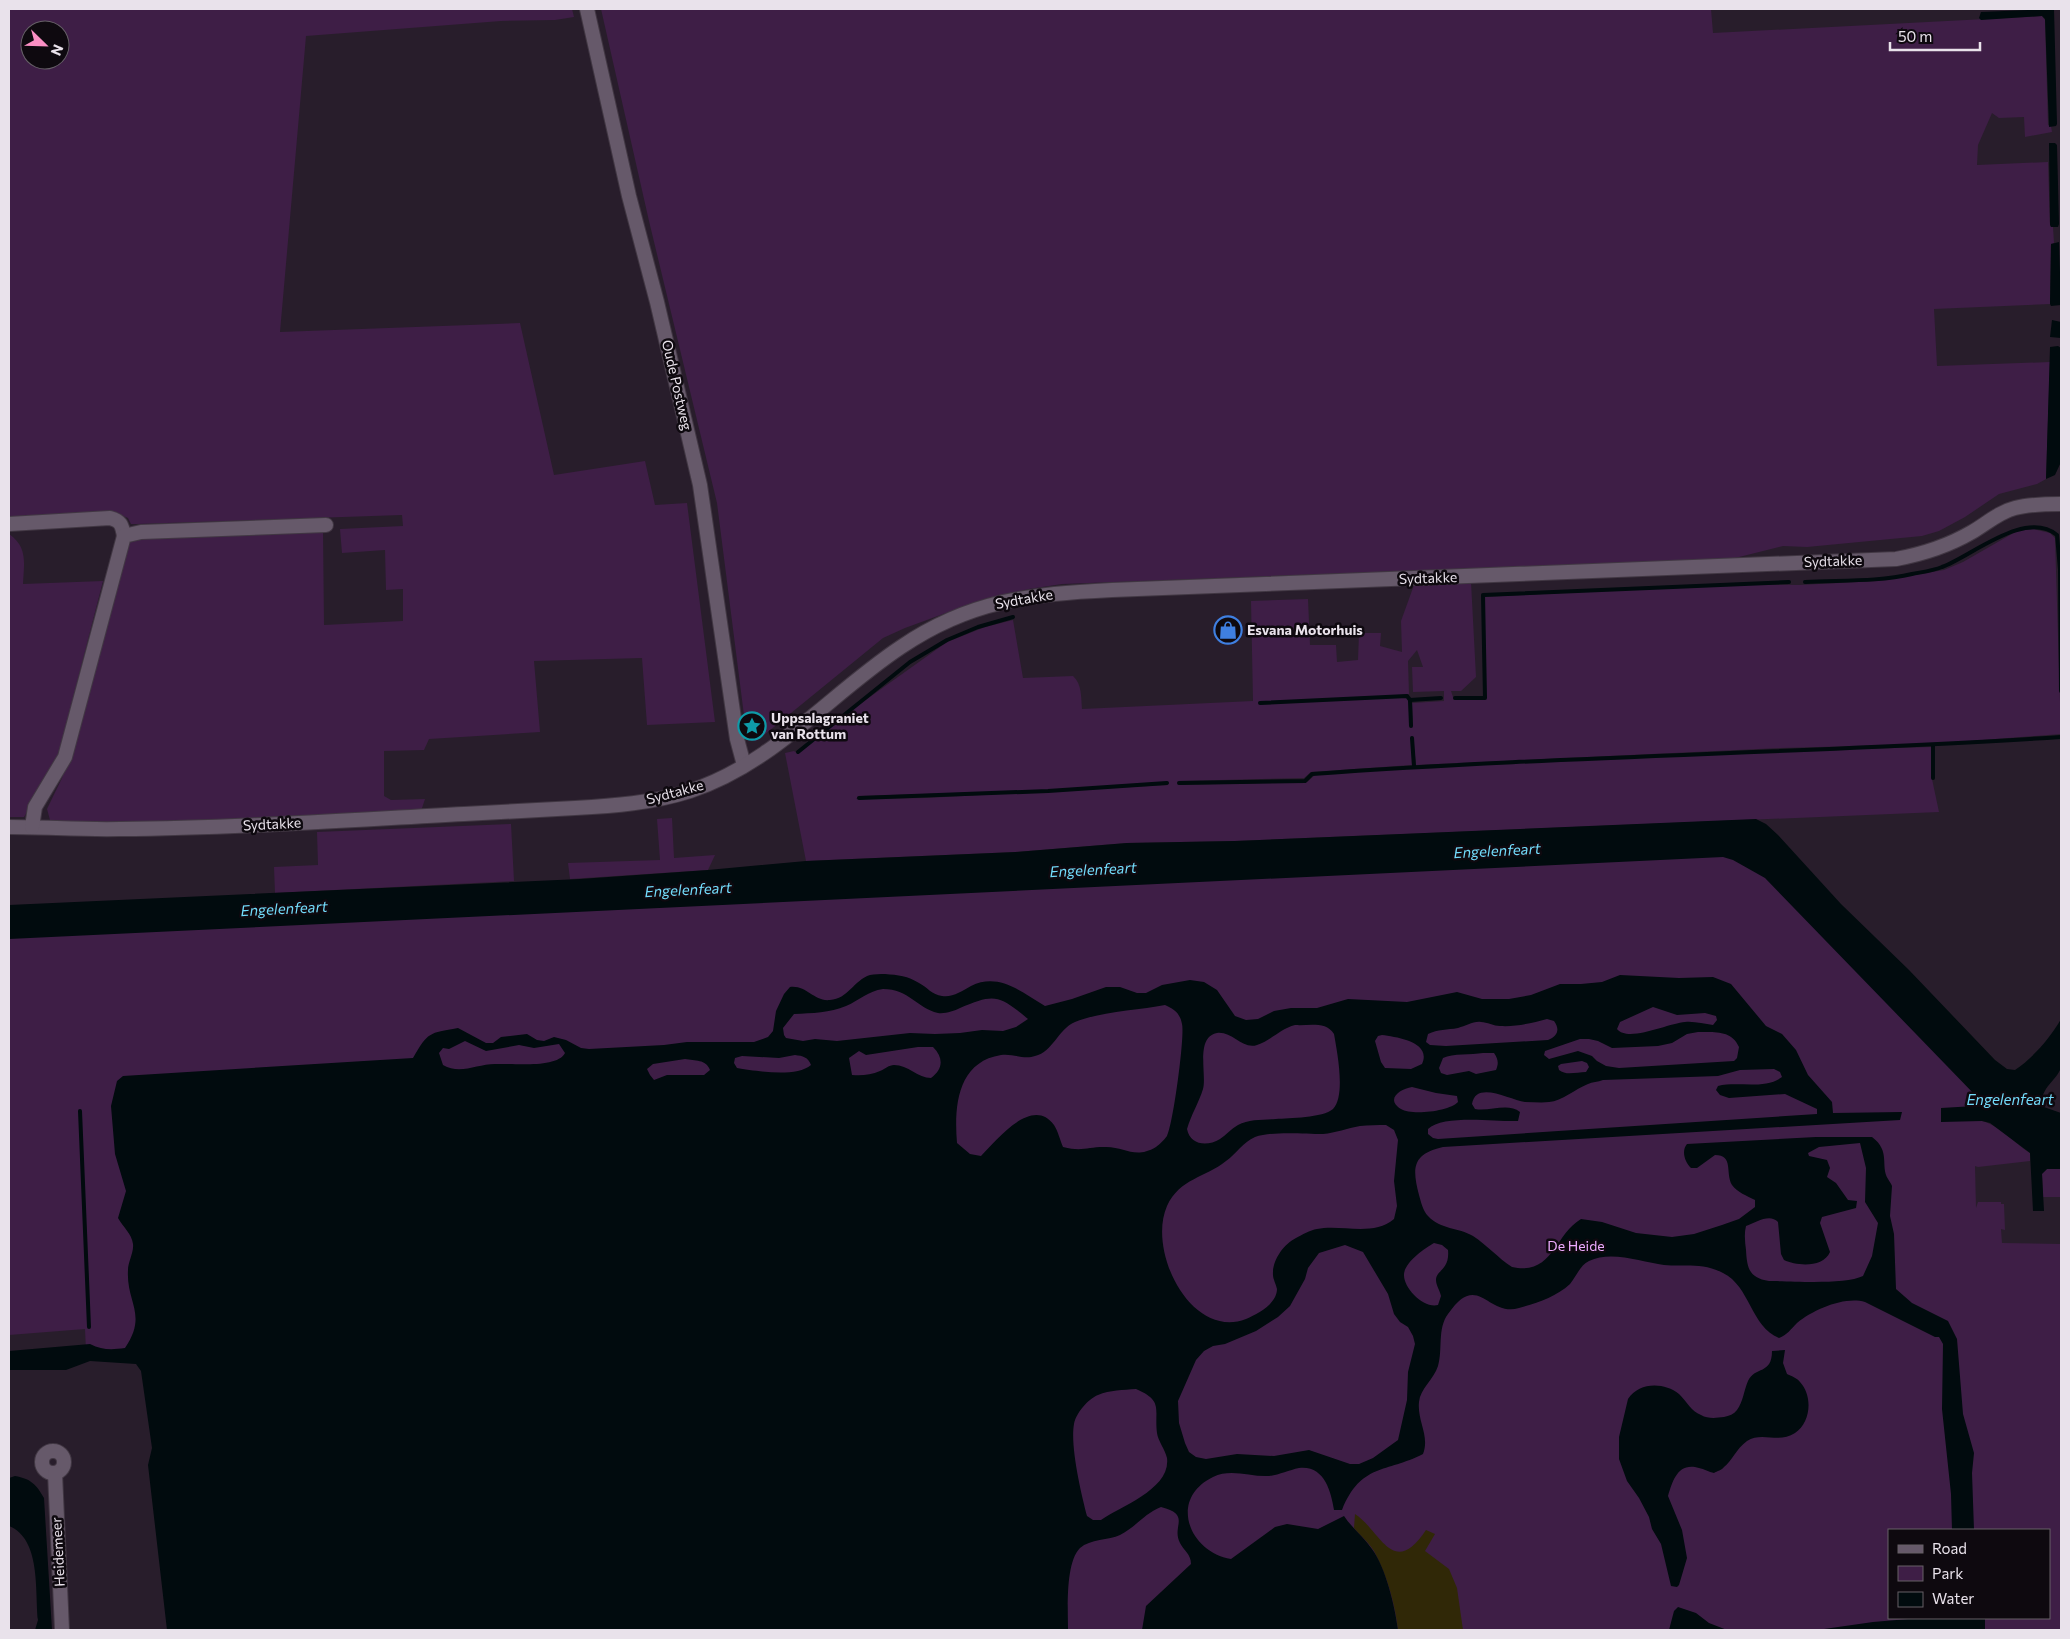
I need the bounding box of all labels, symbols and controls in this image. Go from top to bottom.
north arrow [20,20,70,70]
scale bar [1890,20,1980,52]
text: 50 m [1898,27,1932,45]
text: N [48,42,67,58]
street label: Oude Postweg [659,338,696,432]
street label: Sydtakke [1804,551,1862,570]
street label: Sydtakke [1399,568,1457,587]
street label: Sydtakke [994,585,1054,612]
shop icon: Esvana Motorhuis [1213,615,1243,645]
place label: Esvana Motorhuis [1247,621,1363,638]
place label: Uppsalagraniet van Rottum [771,709,869,742]
place icon: Uppsalagraniet van Rottum [737,711,767,741]
street label: Sydtakke [644,776,705,807]
street label: Sydtakke [242,813,302,834]
water label: Engelenfeart [1453,839,1542,861]
water label: Engelenfeart [1049,858,1138,880]
water label: Engelenfeart [644,878,733,900]
water label: Engelenfeart [240,897,329,919]
water label: Engelenfeart [1966,1090,2054,1108]
park label: De Heide [1547,1237,1605,1254]
street label: Heidemeer [47,1516,68,1587]
legend [1888,1529,2050,1619]
text: Road [1932,1539,1967,1557]
text: Park [1932,1564,1963,1582]
text: Water [1932,1589,1974,1607]

